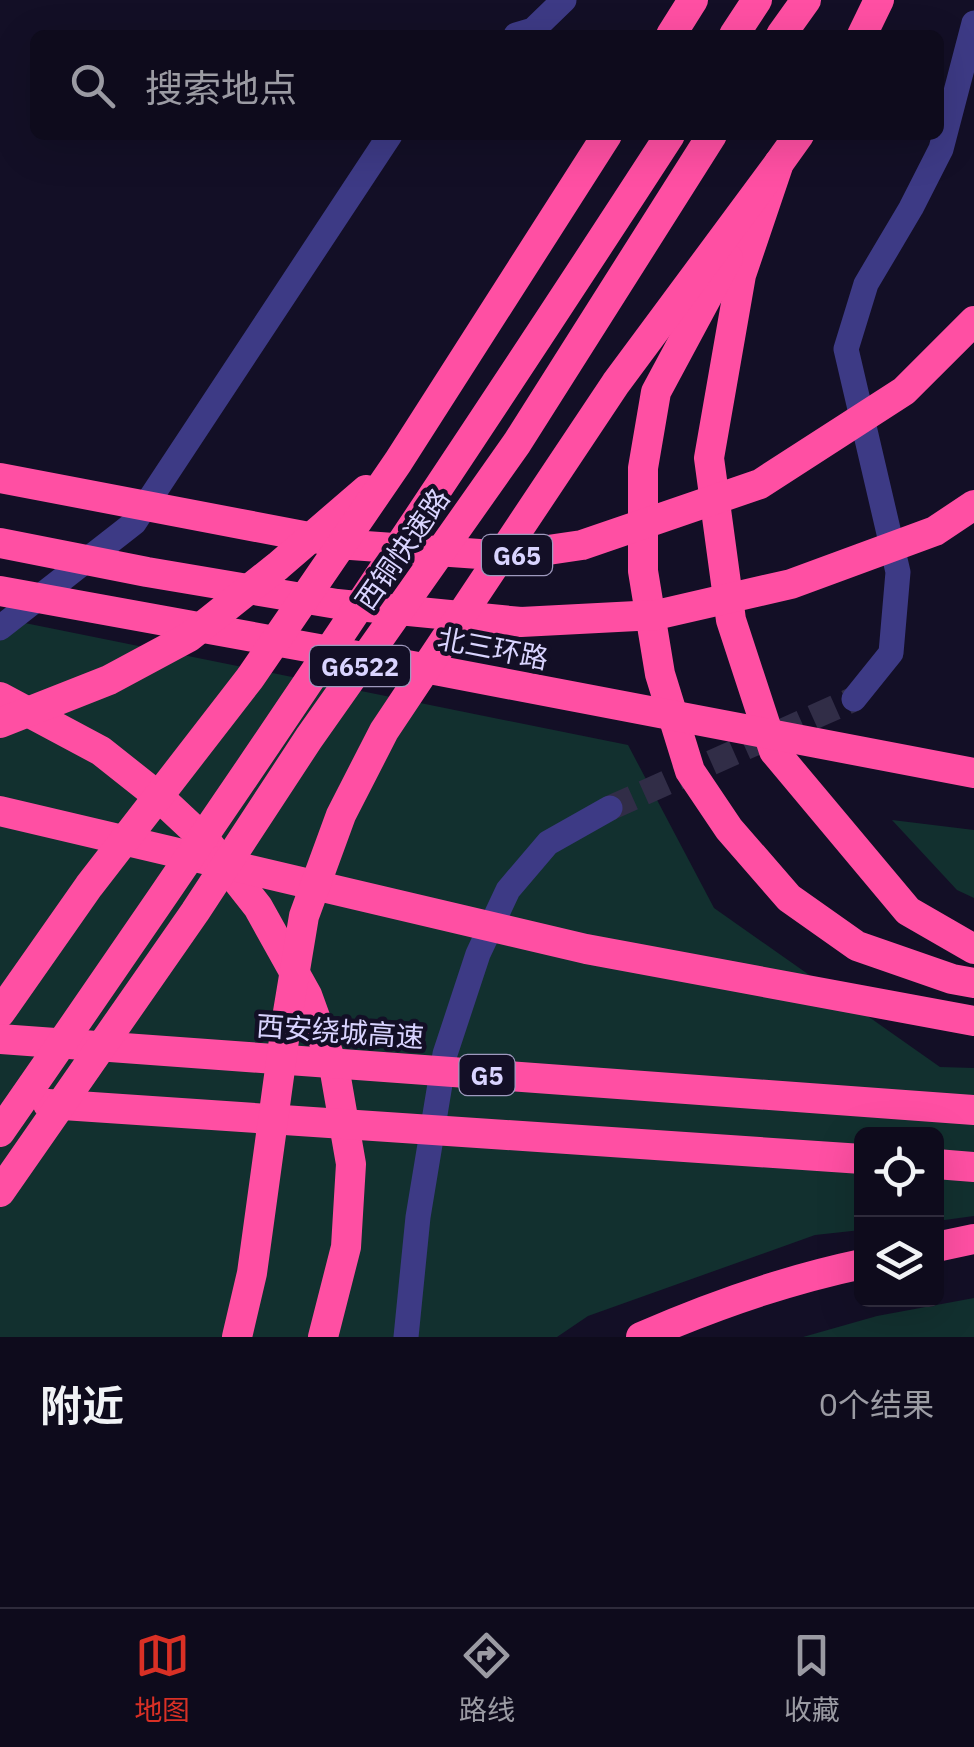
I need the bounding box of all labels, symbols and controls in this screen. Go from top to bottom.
search box [30,30,944,140]
icon: search [65,58,120,113]
text: 搜索地点 [145,63,297,112]
street label: 西铜快速路 [347,481,457,617]
road number: G65 [482,535,552,575]
street label: 北三环路 [434,619,552,677]
road number: G6522 [310,646,410,686]
street label: 西安绕城高速 [255,1007,425,1055]
road number: G5 [460,1055,514,1095]
map controls [854,1127,944,1307]
button: locate [854,1127,944,1217]
button: layers [854,1217,944,1307]
text: 附近 [40,1378,124,1433]
text: 0个结果 [819,1383,934,1425]
tab: 地图 [134,1628,190,1728]
tab: 路线 [459,1628,515,1728]
tab: 收藏 [784,1628,840,1728]

